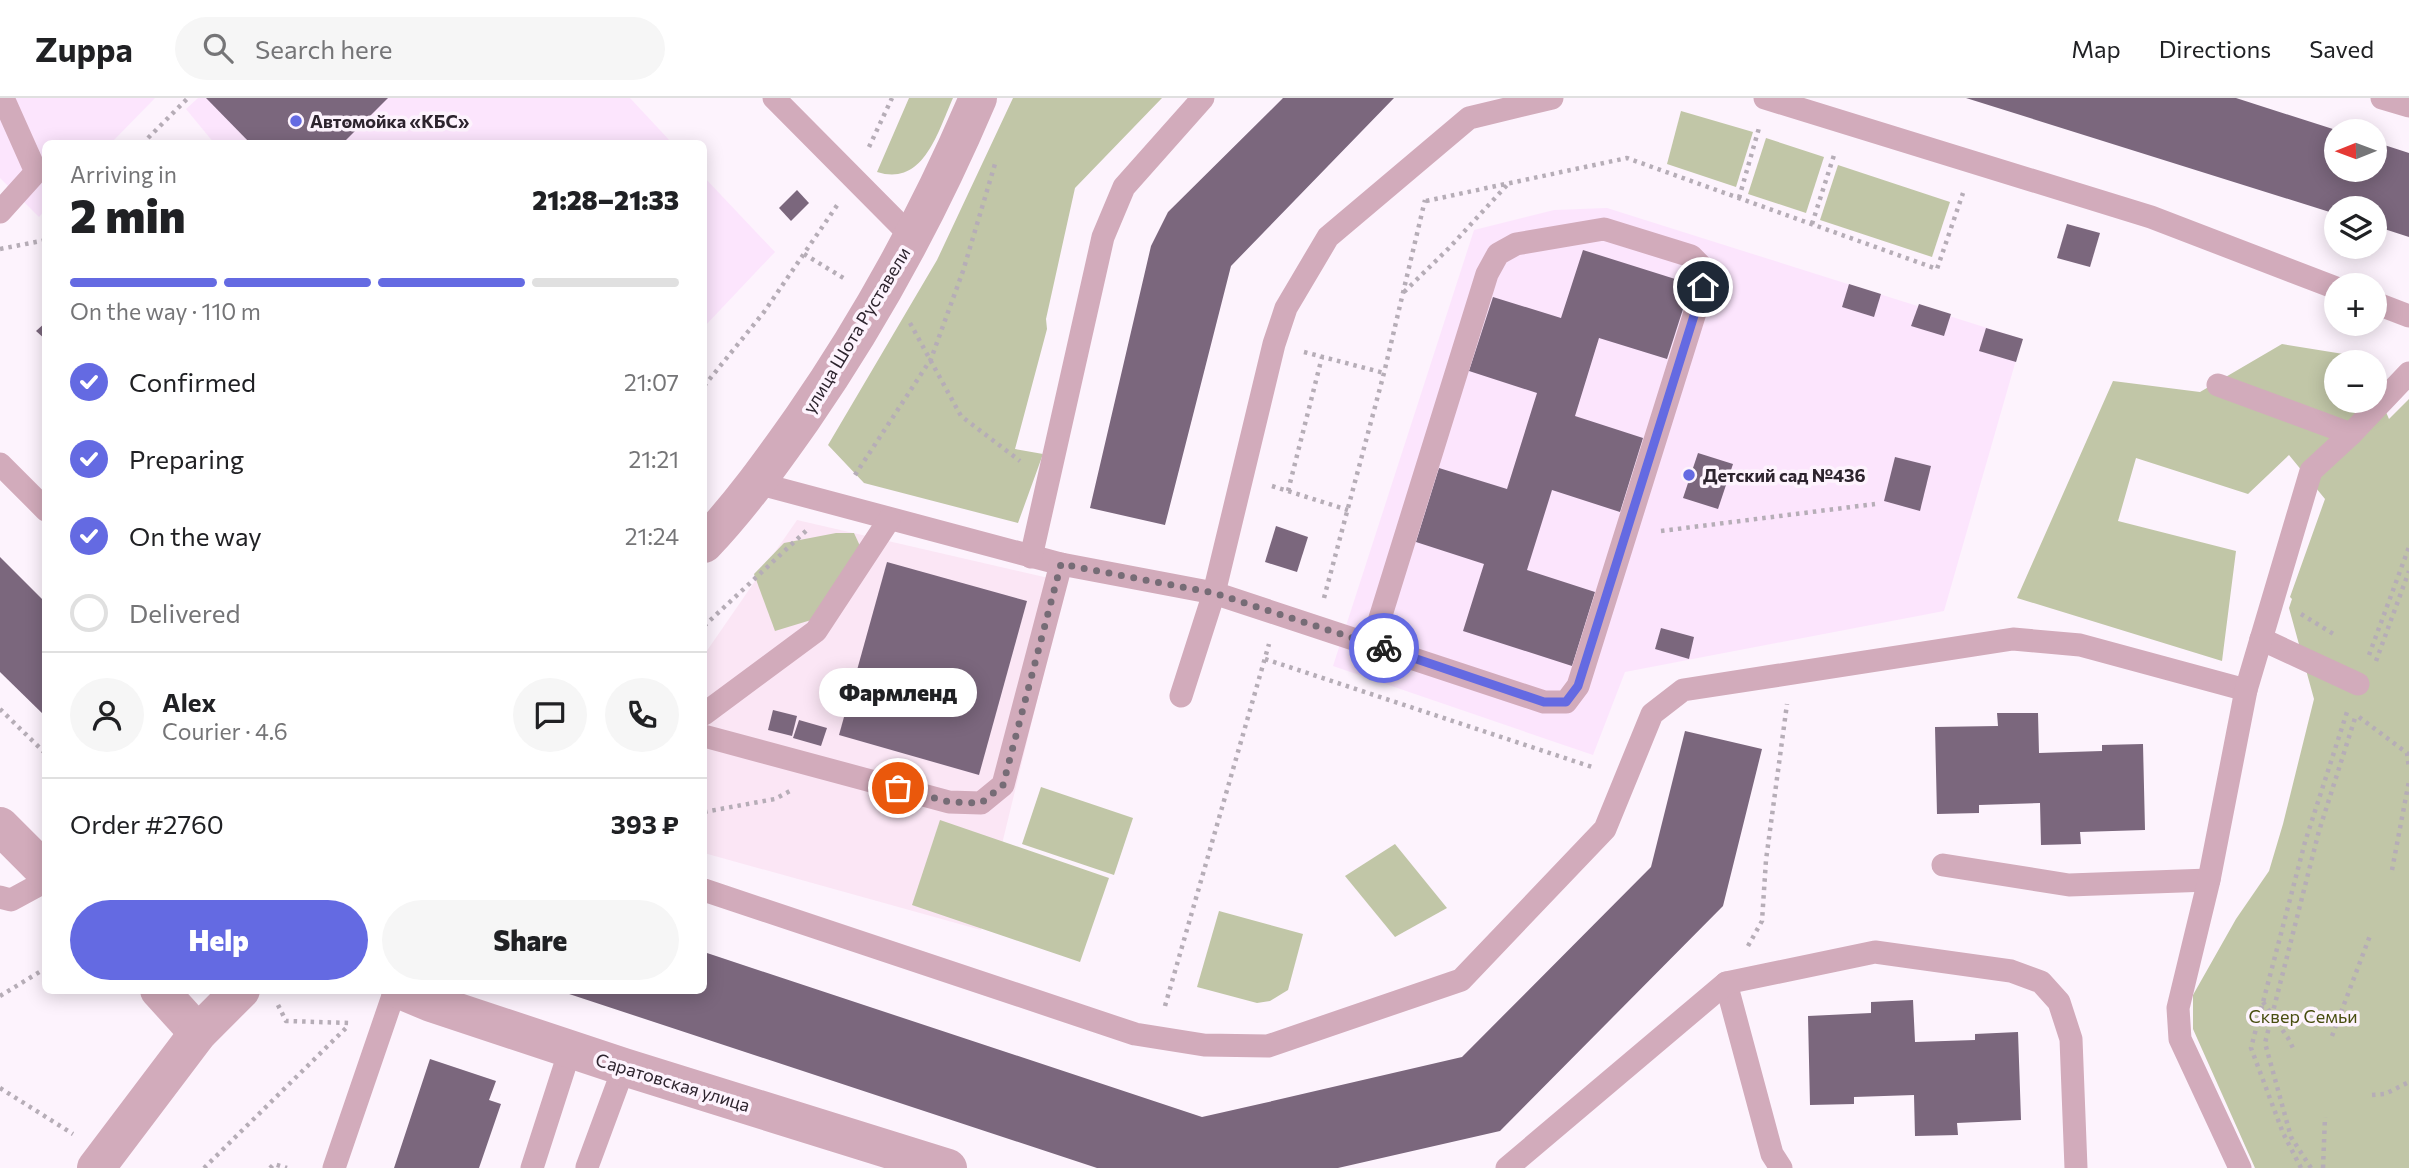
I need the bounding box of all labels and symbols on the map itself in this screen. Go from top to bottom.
place label: Автомойка «КБС» [310,110,470,132]
marker: Автомойка «КБС» [288,113,304,129]
north arrow [2324,119,2387,182]
street label: улица Шота Руставели [798,243,914,417]
pin [1673,257,1733,317]
place label: Детский сад №436 [1703,464,1866,486]
marker: Детский сад №436 [1681,467,1697,483]
courier [1349,613,1419,683]
callout: Фармленд [819,669,977,718]
pin [868,758,928,818]
park label: Сквер Семьи [2248,1005,2358,1027]
street label: Саратовская улица [593,1048,753,1116]

